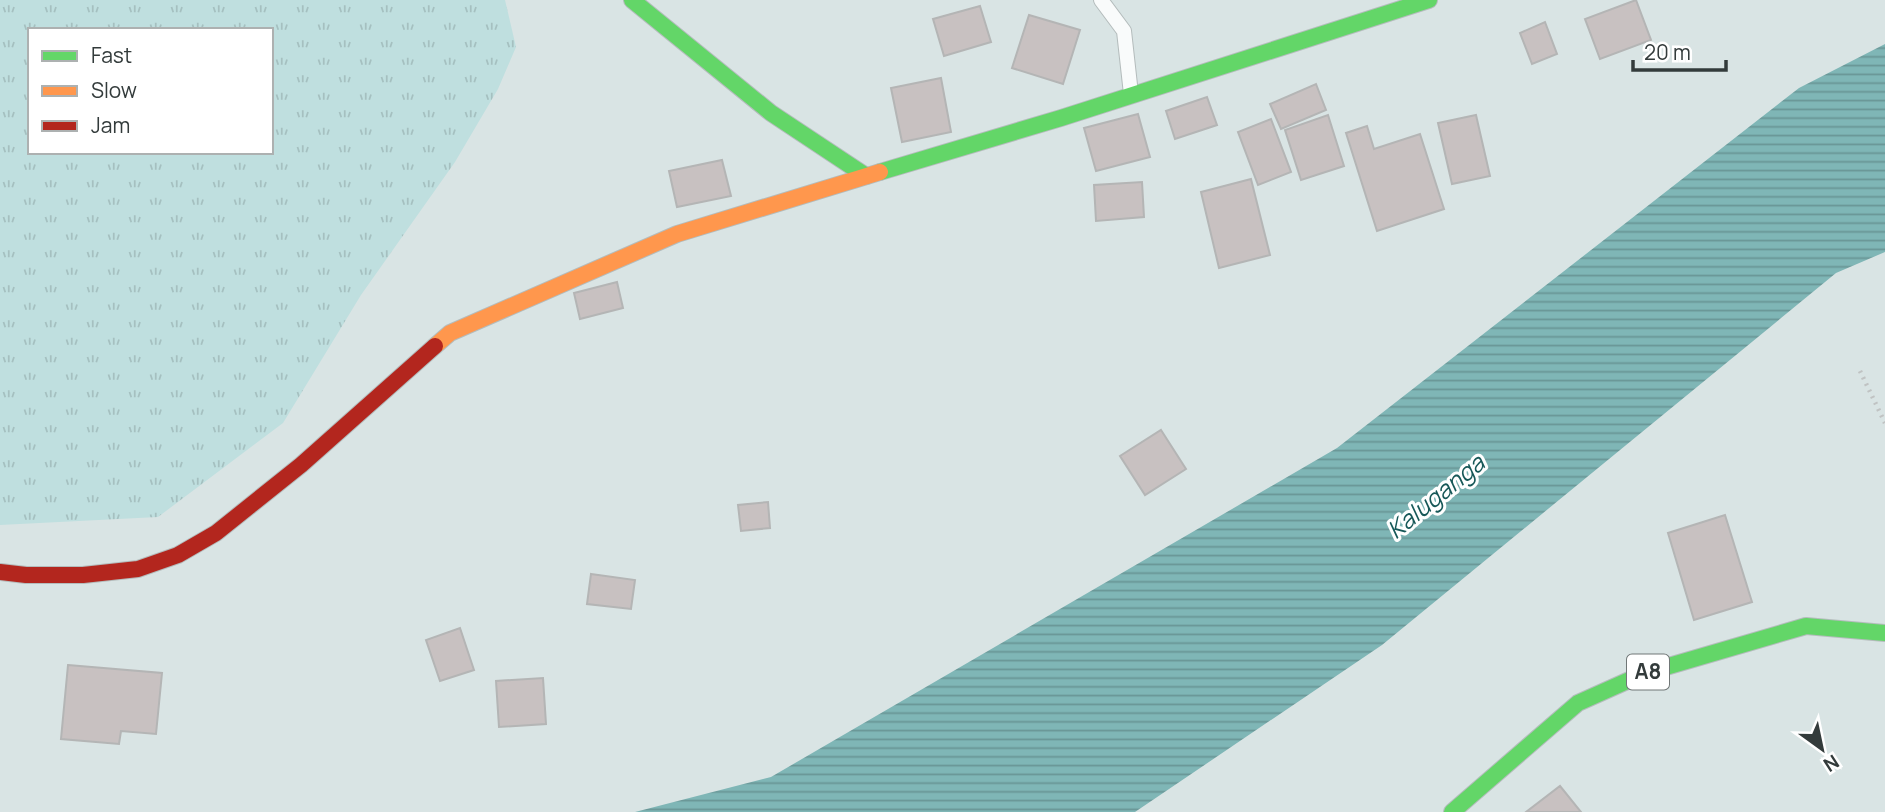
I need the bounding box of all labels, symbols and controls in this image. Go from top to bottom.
legend [28,28,273,154]
scale bar [1633,28,1726,72]
text: 20 m [1644,38,1691,66]
text: Fast [91,41,132,69]
text: Slow [91,76,137,104]
text: Jam [91,111,130,139]
water label: Kaluganga [1379,445,1492,545]
road number: A8 [1627,654,1669,690]
north arrow [1787,714,1857,784]
text: N [1818,749,1844,778]

